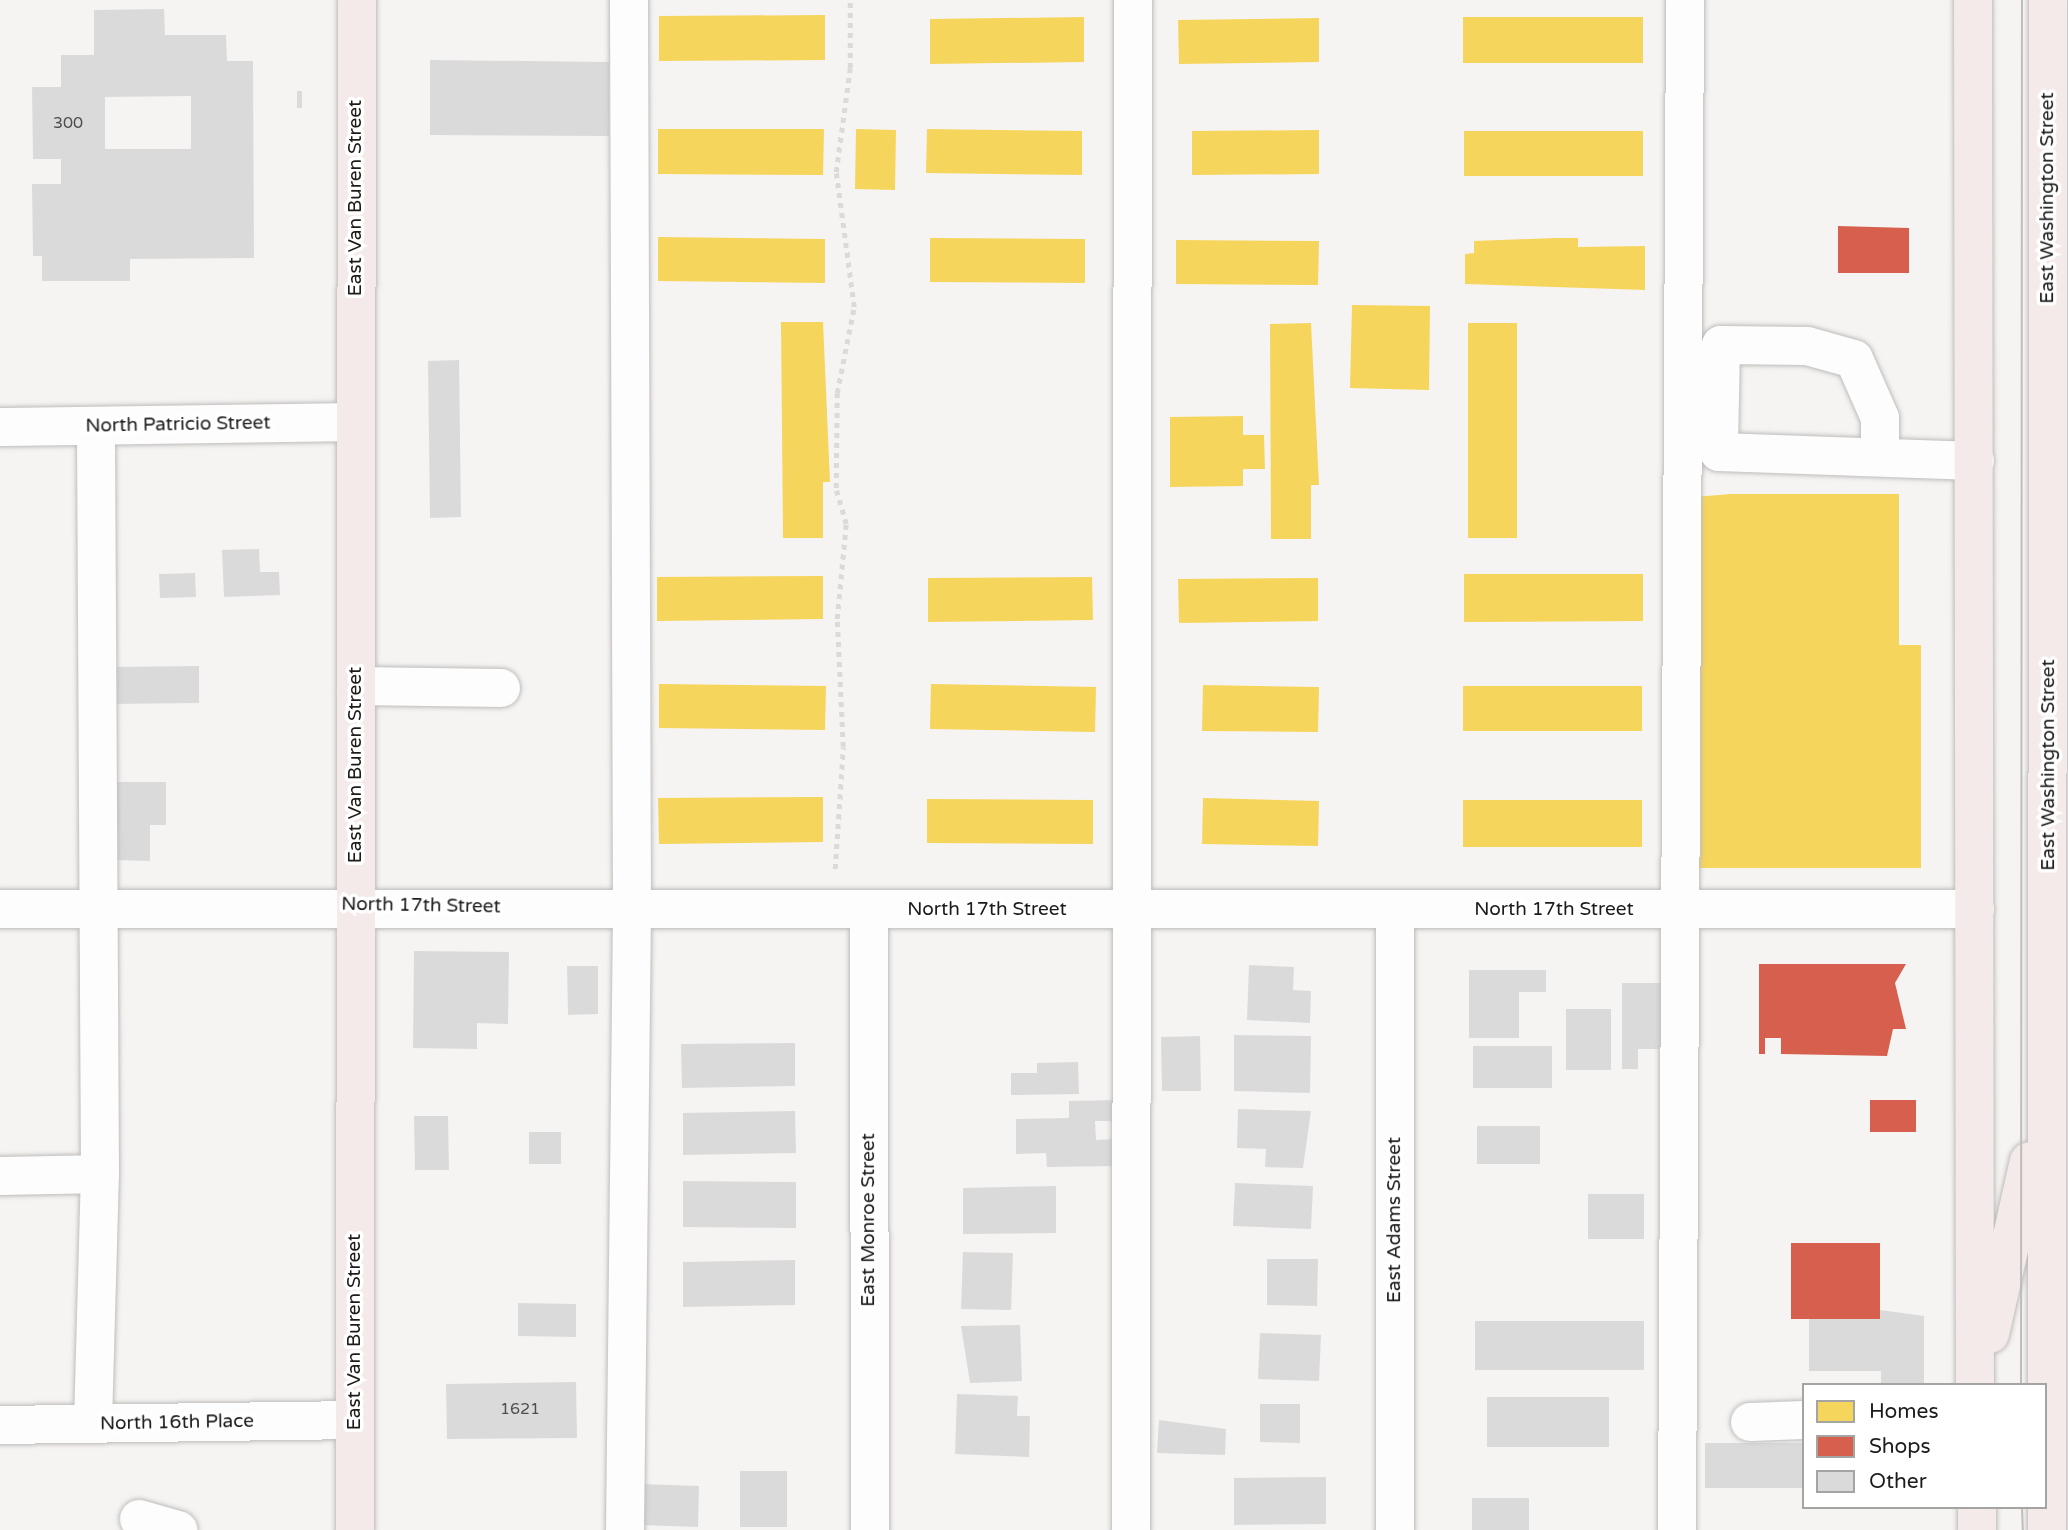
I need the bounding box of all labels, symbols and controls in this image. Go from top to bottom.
street label: East Washington Street [2037,92,2059,304]
street label: East Van Buren Street [345,100,367,296]
house number: 300 [53,113,83,133]
street label: North Patricio Street [85,412,271,438]
street label: East Washington Street [2038,659,2060,871]
street label: East Van Buren Street [345,667,367,863]
street label: North 17th Street [341,893,501,919]
street label: North 17th Street [907,899,1067,921]
street label: North 17th Street [1474,899,1634,921]
street label: East Monroe Street [858,1133,880,1307]
street label: East Adams Street [1384,1137,1406,1303]
street label: East Van Buren Street [344,1234,366,1430]
legend [1802,1383,2047,1509]
house number: 1621 [500,1399,540,1419]
text: Homes [1869,1399,1939,1424]
street label: North 16th Place [100,1410,254,1436]
text: Shops [1869,1434,1931,1459]
text: Other [1869,1469,1927,1494]

